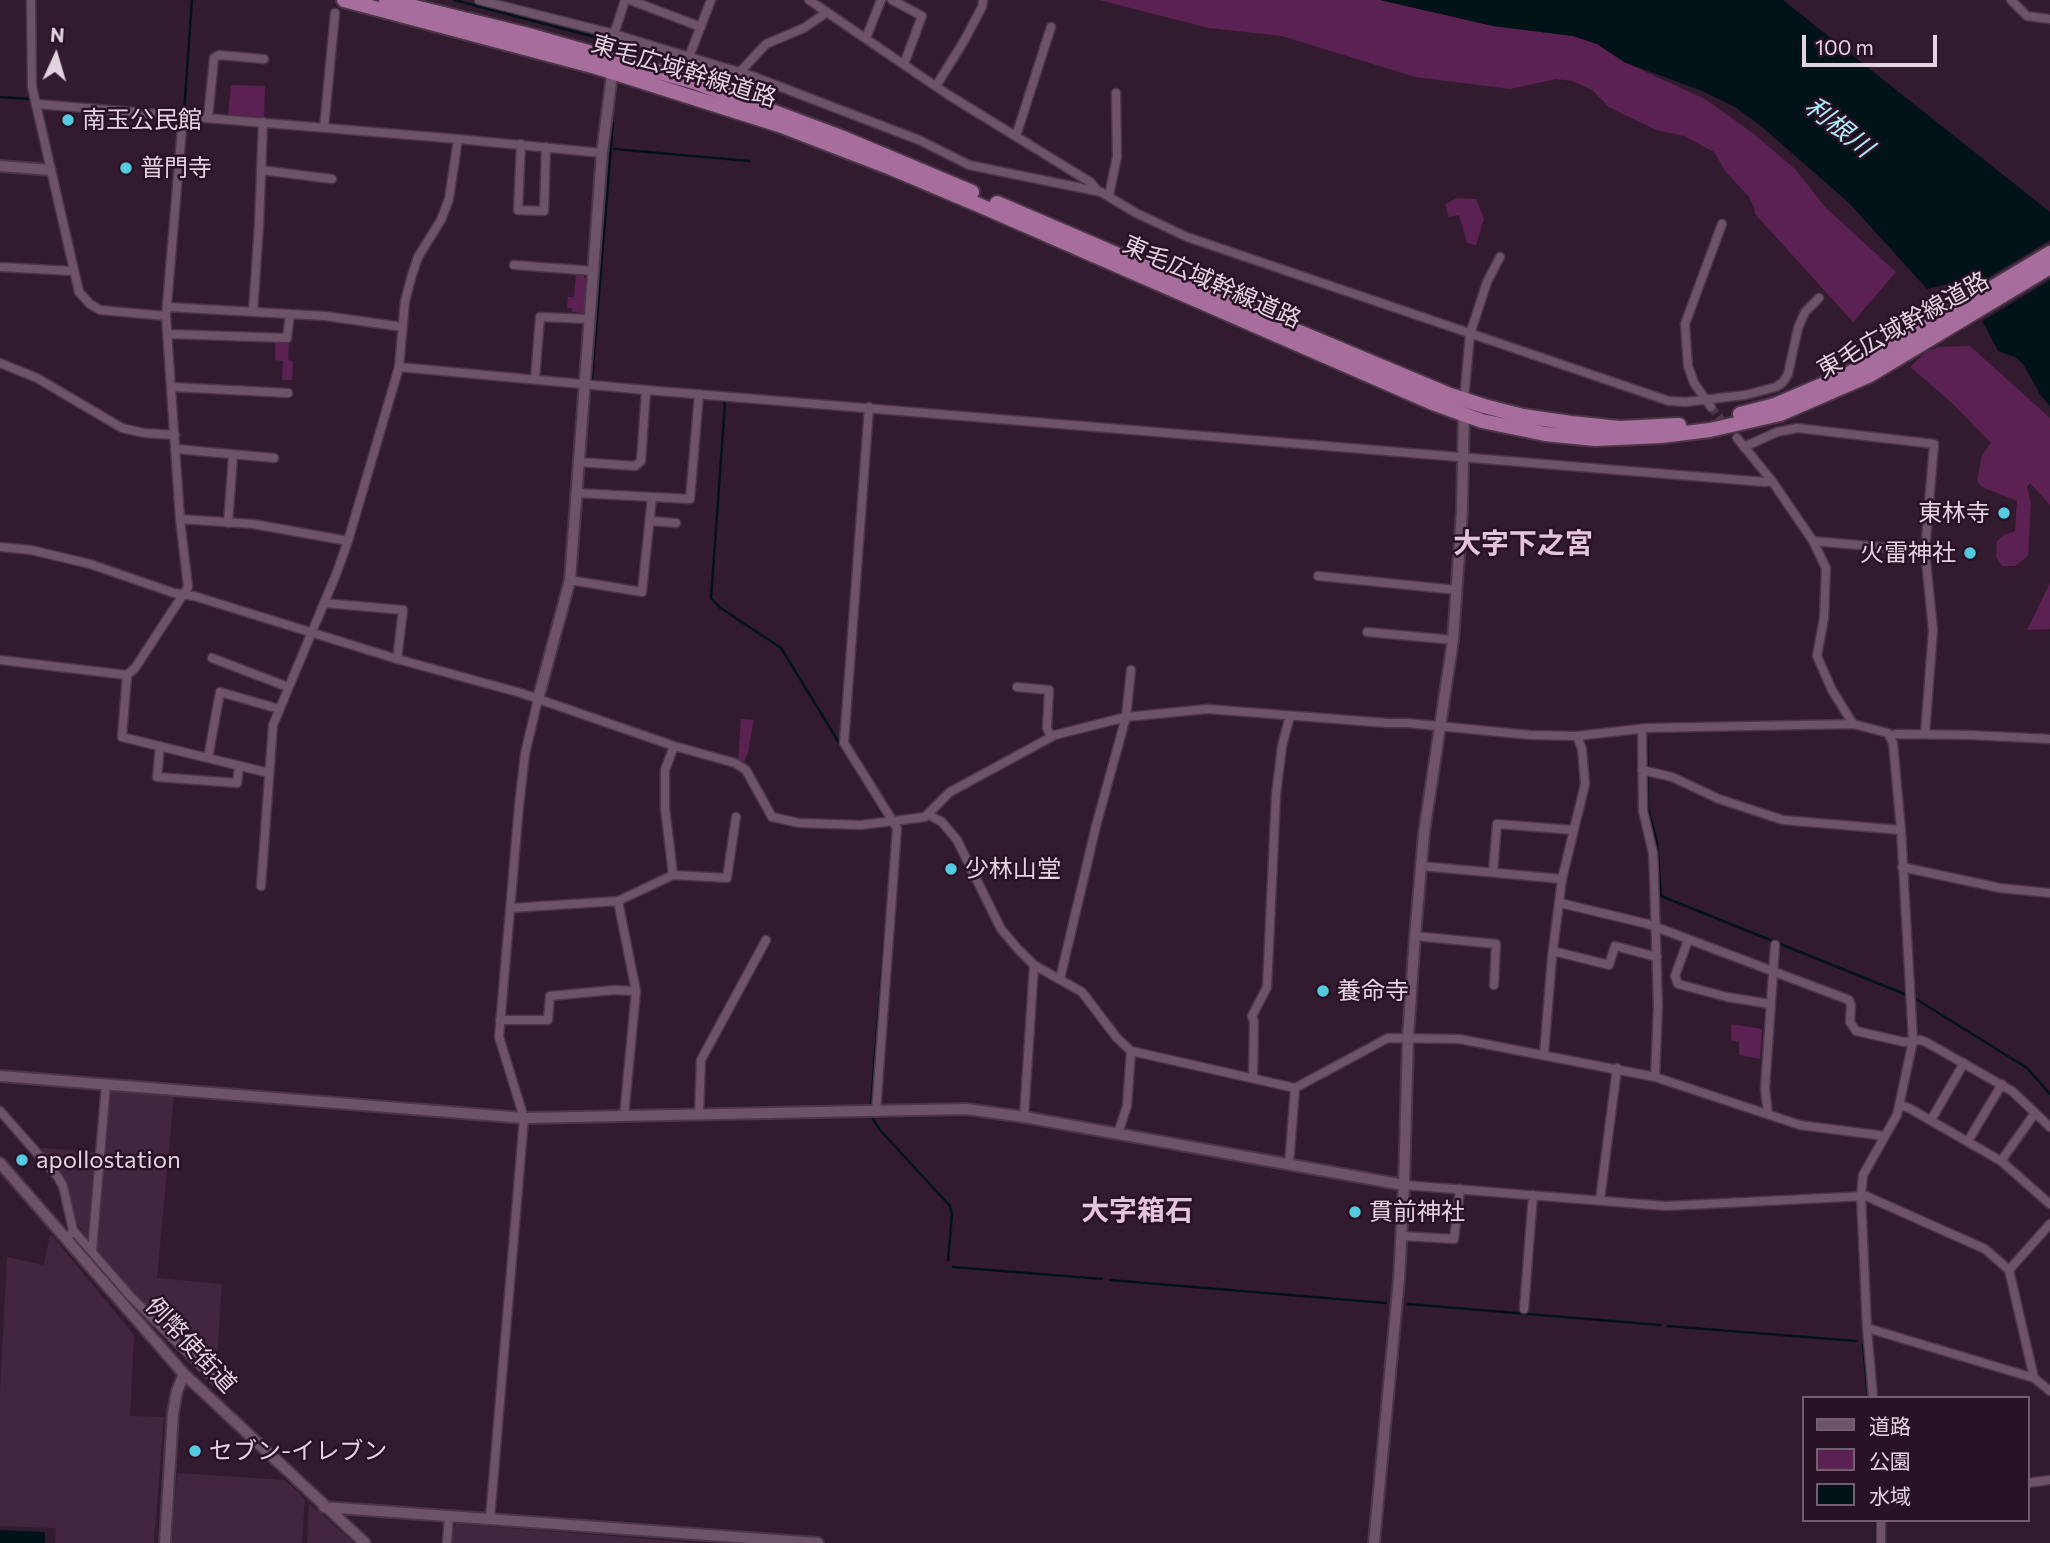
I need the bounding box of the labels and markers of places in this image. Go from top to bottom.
place label: 南玉公民館 [82,106,202,134]
marker: 南玉公民館 [60,112,76,128]
place label: 普門寺 [140,154,212,182]
marker: 普門寺 [118,160,134,176]
place label: 東林寺 [1918,499,1990,527]
marker: 東林寺 [1996,505,2012,521]
place label: 火雷神社 [1860,539,1956,567]
marker: 火雷神社 [1962,545,1978,561]
place label: 少林山堂 [965,855,1061,883]
marker: 少林山堂 [943,861,959,877]
place label: 養命寺 [1337,977,1409,1005]
marker: 養命寺 [1315,983,1331,999]
place label: apollostation [36,1146,181,1174]
marker: apollostation [14,1152,30,1168]
place label: 貫前神社 [1369,1198,1465,1226]
marker: 貫前神社 [1347,1204,1363,1220]
place label: セブン-イレブン [209,1437,387,1465]
marker: セブン-イレブン [187,1443,203,1459]

